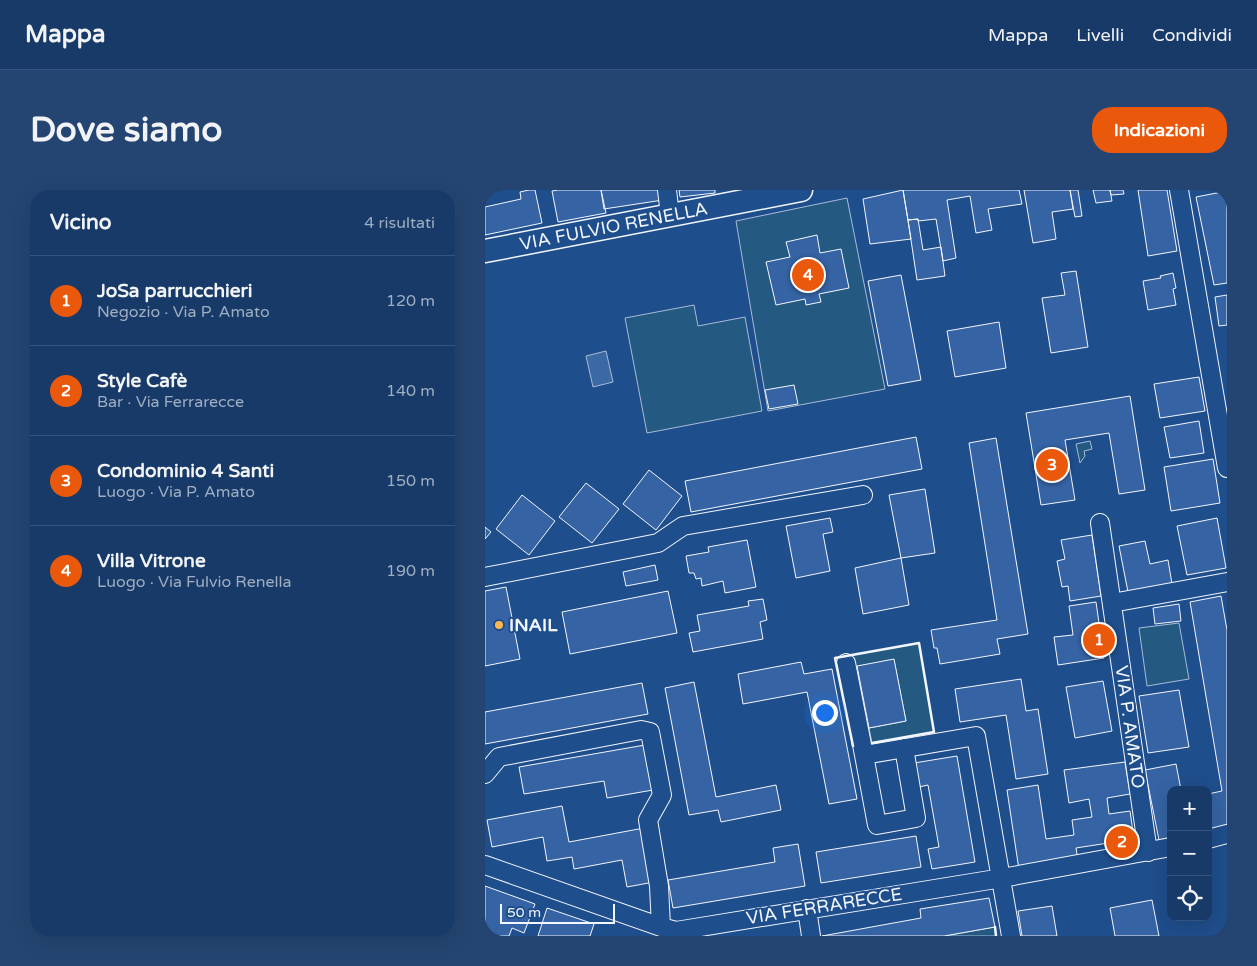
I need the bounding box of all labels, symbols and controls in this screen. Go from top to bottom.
text: Mappa [25,20,105,49]
text: Mappa [988,24,1048,46]
text: Livelli [1076,24,1124,46]
text: Condividi [1152,24,1232,46]
button: Indicazioni [1092,107,1227,153]
text: Dove siamo [30,109,222,151]
street label: VIA FULVIO RENELLA [518,197,709,255]
text: Vicino [50,210,112,235]
text: 4 risultati [364,213,435,233]
pin: 4 [792,256,824,294]
text: JoSa parrucchieri [97,280,253,302]
text: 1 [61,291,71,311]
text: 120 m [386,291,435,311]
text: Negozio · Via P. Amato [97,302,270,322]
text: Style Cafè [97,370,187,392]
text: 2 [61,381,71,401]
text: 140 m [386,381,435,401]
text: Bar · Via Ferrarecce [97,392,244,412]
pin: 3 [1036,446,1068,484]
text: Condominio 4 Santi [97,460,274,482]
text: 3 [61,471,71,491]
text: 150 m [386,471,435,491]
text: Luogo · Via P. Amato [97,482,255,502]
text: Villa Vitrone [97,550,206,572]
text: 4 [61,561,71,581]
text: 190 m [386,561,435,581]
text: Luogo · Via Fulvio Renella [97,572,292,592]
place label: INAIL [509,614,558,636]
marker: INAIL [493,619,505,631]
pin: 1 [1083,621,1115,659]
street label: VIA P. AMATO [1110,664,1150,790]
your location [812,700,838,726]
map controls [1167,786,1212,921]
button: + [1167,786,1212,831]
pin: 2 [1106,823,1138,861]
button: − [1167,831,1212,876]
button: locate [1167,876,1212,921]
street label: VIA FERRARECCE [744,883,904,929]
scale bar [500,901,615,924]
text: 50 m [507,904,541,921]

